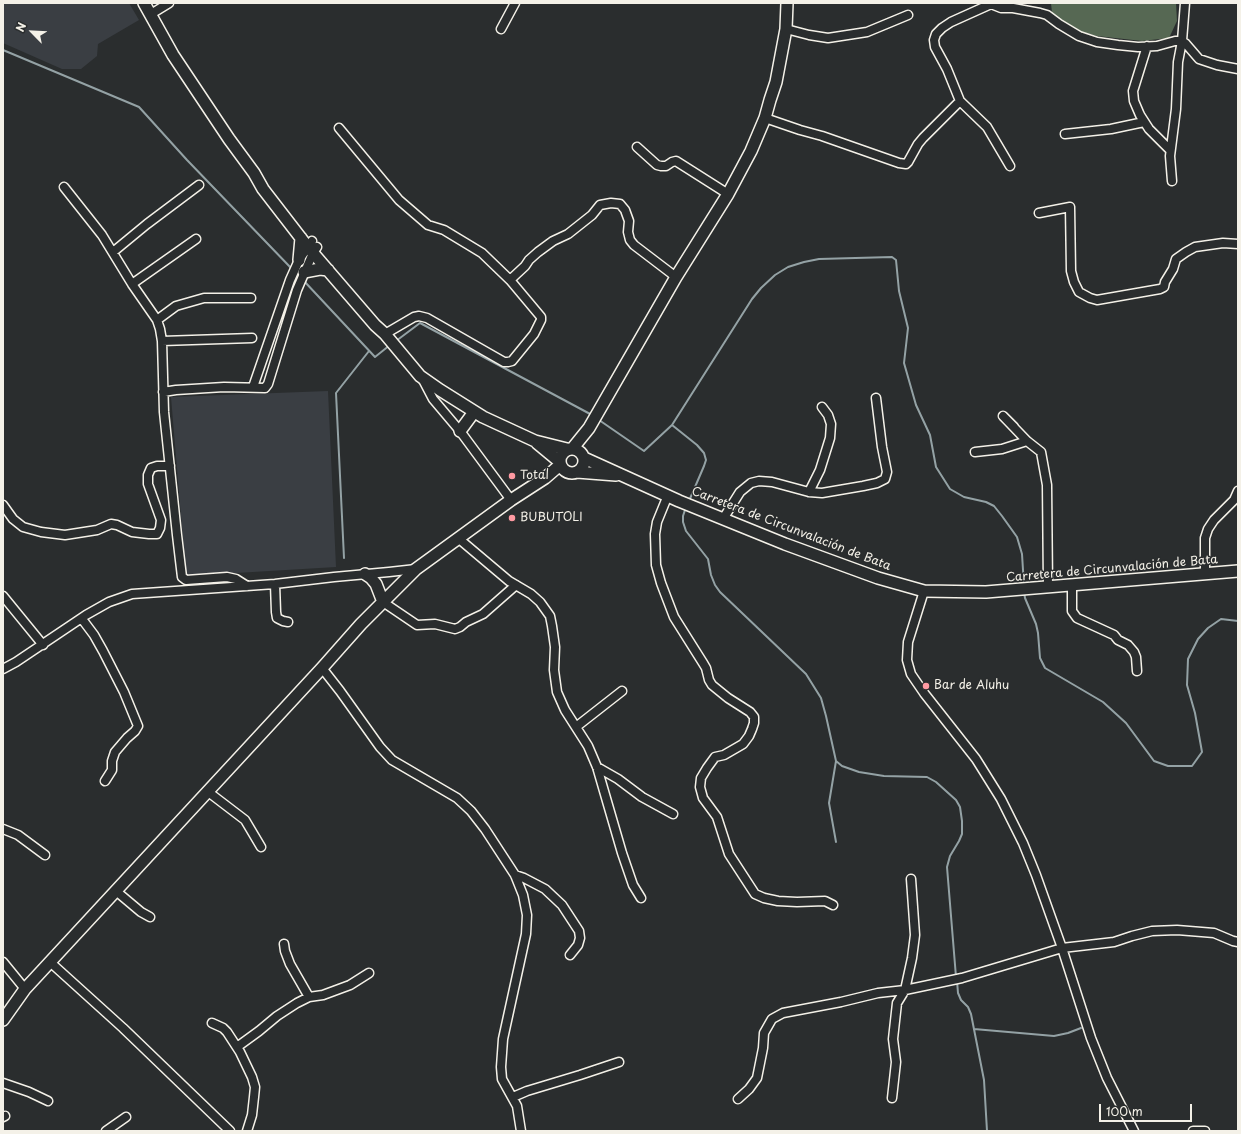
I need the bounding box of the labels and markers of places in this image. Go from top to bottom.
place label: Total [520,469,549,483]
marker: Total [507,471,517,481]
place label: BUBUTOLI [520,511,583,525]
marker: BUBUTOLI [507,513,517,523]
place label: Bar de Aluhu [934,679,1009,693]
marker: Bar de Aluhu [921,681,931,691]

